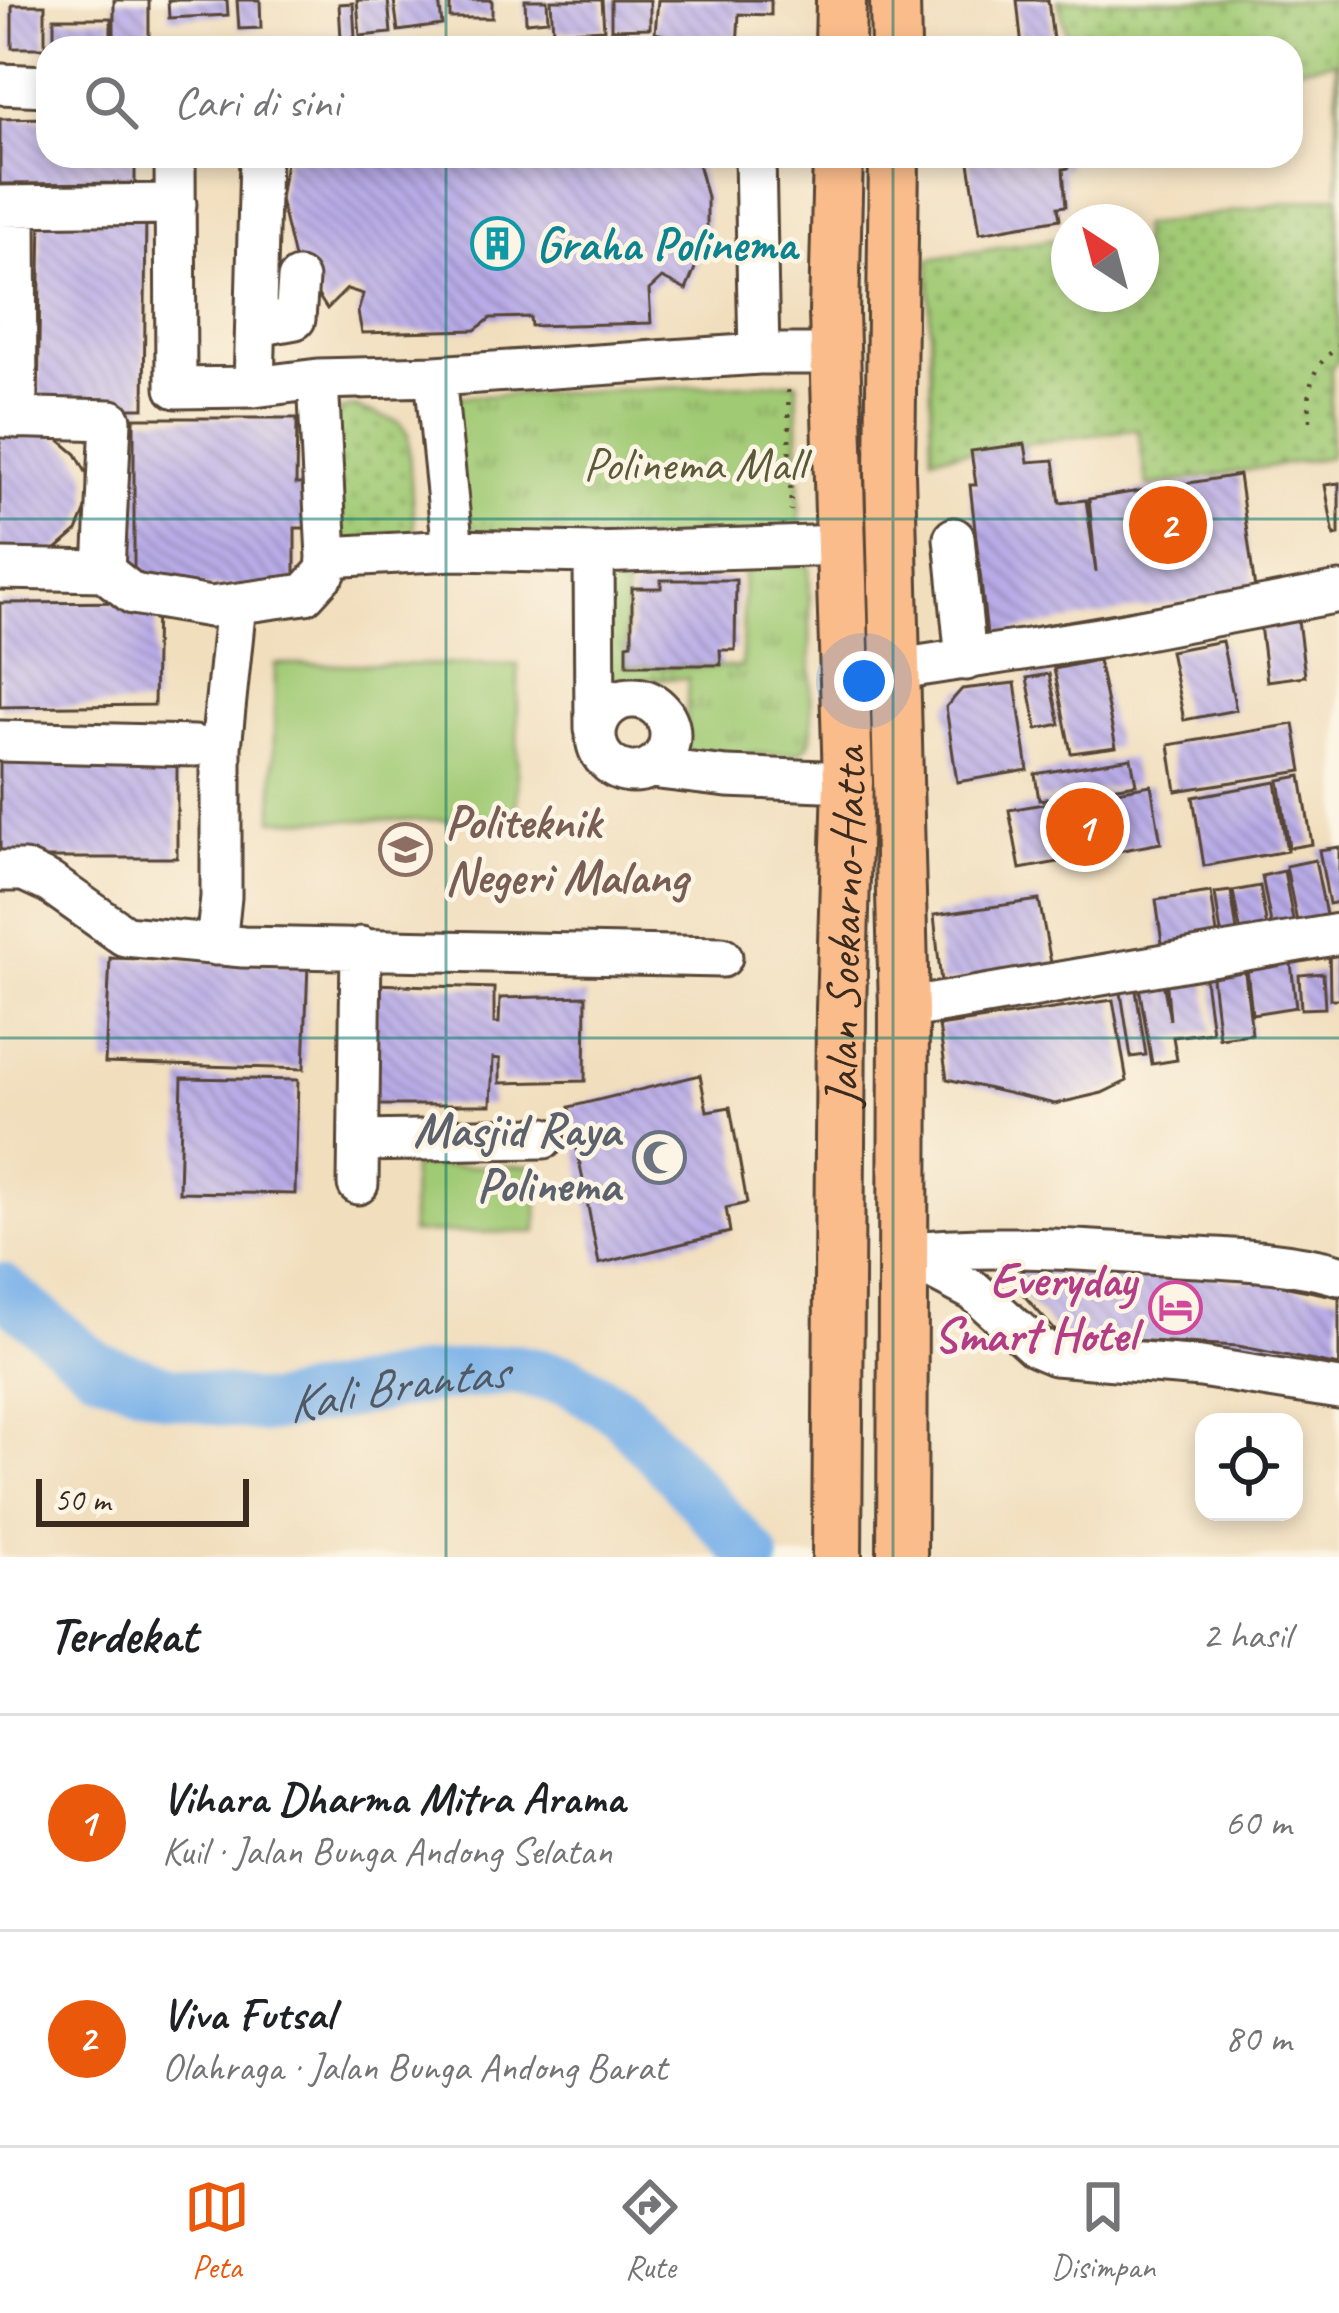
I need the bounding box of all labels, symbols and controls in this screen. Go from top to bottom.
search box [36,36,1303,168]
icon: search [78,69,144,135]
text: Cari di sini [174,74,340,131]
north arrow [1051,204,1159,312]
place label: Graha Polinema [536,214,800,274]
building icon: Graha Polinema [469,215,525,271]
park label: Polinema Mall [583,434,813,494]
pin: 2 [1129,480,1207,570]
your location [834,651,894,711]
street label: Jalan Soekarno-Hatta [811,744,879,1109]
pin: 1 [1046,782,1124,872]
place label: Politeknik Negeri Malang [445,792,692,907]
school or university icon: Politeknik Negeri Malang [378,821,434,877]
place label: Masjid Raya Polinema [413,1100,624,1215]
mosque icon: Masjid Raya Polinema [631,1129,687,1185]
place label: Everyday Smart Hotel [933,1250,1144,1365]
hotel icon: Everyday Smart Hotel [1147,1279,1203,1335]
water label: Kali Brantas [282,1338,518,1437]
map controls [1195,1413,1303,1521]
button: locate [1195,1413,1303,1521]
scale bar [36,1473,249,1526]
text: 50 m [54,1479,110,1521]
text: Terdekat [48,1603,197,1667]
text: 2 hasil [1202,1611,1291,1660]
text: Vihara Dharma Mitra Arama [162,1770,625,1827]
text: 1 [78,1798,96,1847]
text: 60 m [1225,1798,1291,1847]
text: Kuil · Jalan Bunga Andong Selatan [162,1827,612,1876]
text: Viva Futsal [162,1986,333,2043]
text: 2 [78,2014,96,2063]
text: 80 m [1225,2014,1291,2063]
text: Olahraga · Jalan Bunga Andong Barat [162,2043,667,2092]
tab: Peta [184,2174,250,2288]
tab: Rute [617,2174,683,2288]
tab: Disimpan [1051,2174,1155,2288]

